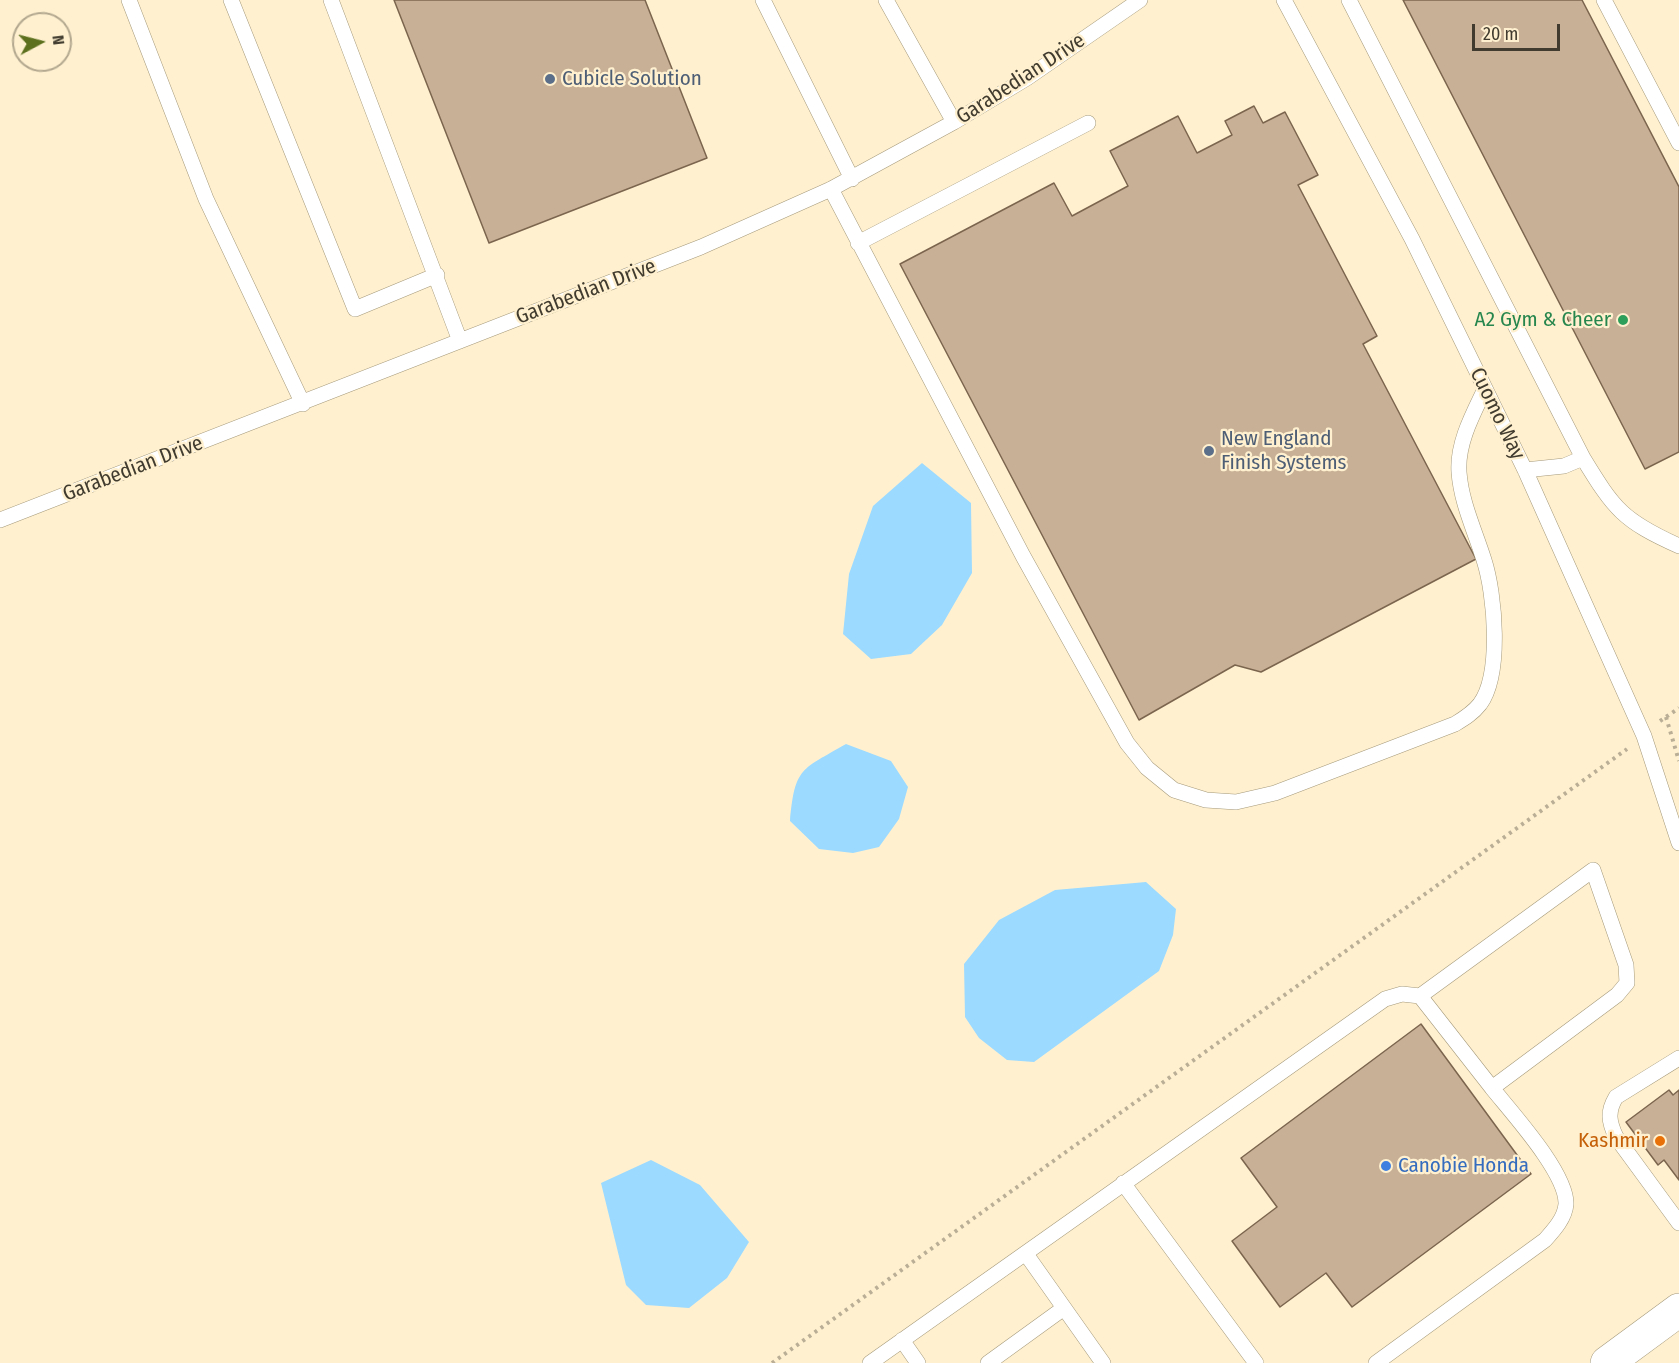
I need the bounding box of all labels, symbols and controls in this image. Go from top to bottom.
north arrow [12,12,72,72]
scale bar [1475,12,1564,50]
text: 20 m [1483,23,1518,45]
street label: Garabedian Drive [952,28,1090,130]
text: N [48,34,68,46]
place label: Cubicle Solution [562,66,702,92]
marker: Cubicle Solution [543,72,557,86]
street label: Garabedian Drive [512,254,660,330]
place label: A2 Gym & Cheer [1475,307,1611,333]
marker: A2 Gym & Cheer [1616,313,1630,327]
street label: Cuomo Way [1464,364,1530,464]
place label: New England Finish Systems [1221,426,1347,476]
street label: Garabedian Drive [59,431,207,507]
marker: New England Finish Systems [1202,444,1216,458]
place label: Kashmir [1578,1128,1648,1154]
marker: Kashmir [1653,1134,1667,1148]
place label: Canobie Honda [1398,1153,1529,1179]
marker: Canobie Honda [1379,1159,1393,1173]

